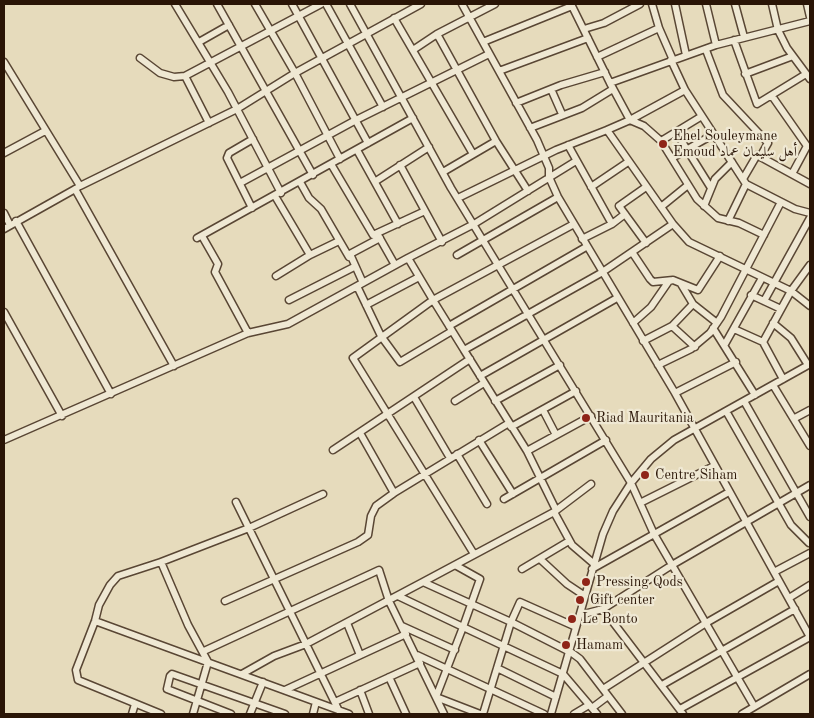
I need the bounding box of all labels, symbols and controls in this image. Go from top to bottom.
place label: Ehel Souleymane Emoud أهل سليمان عماد [673,128,797,160]
marker: Ehel Souleymane Emoud أهل سليمان عماد [657,138,669,150]
place label: Riad Mauritania [596,410,694,426]
marker: Riad Mauritania [580,412,592,424]
place label: Centre Siham [655,467,737,483]
marker: Centre Siham [639,469,651,481]
place label: Pressing Qods [596,574,683,590]
marker: Pressing Qods [580,576,592,588]
place label: Gift center [590,592,654,608]
marker: Gift center [574,594,586,606]
place label: Le Bonto [582,611,638,627]
marker: Le Bonto [566,613,578,625]
place label: Hamam [576,637,623,653]
marker: Hamam [560,639,572,651]

